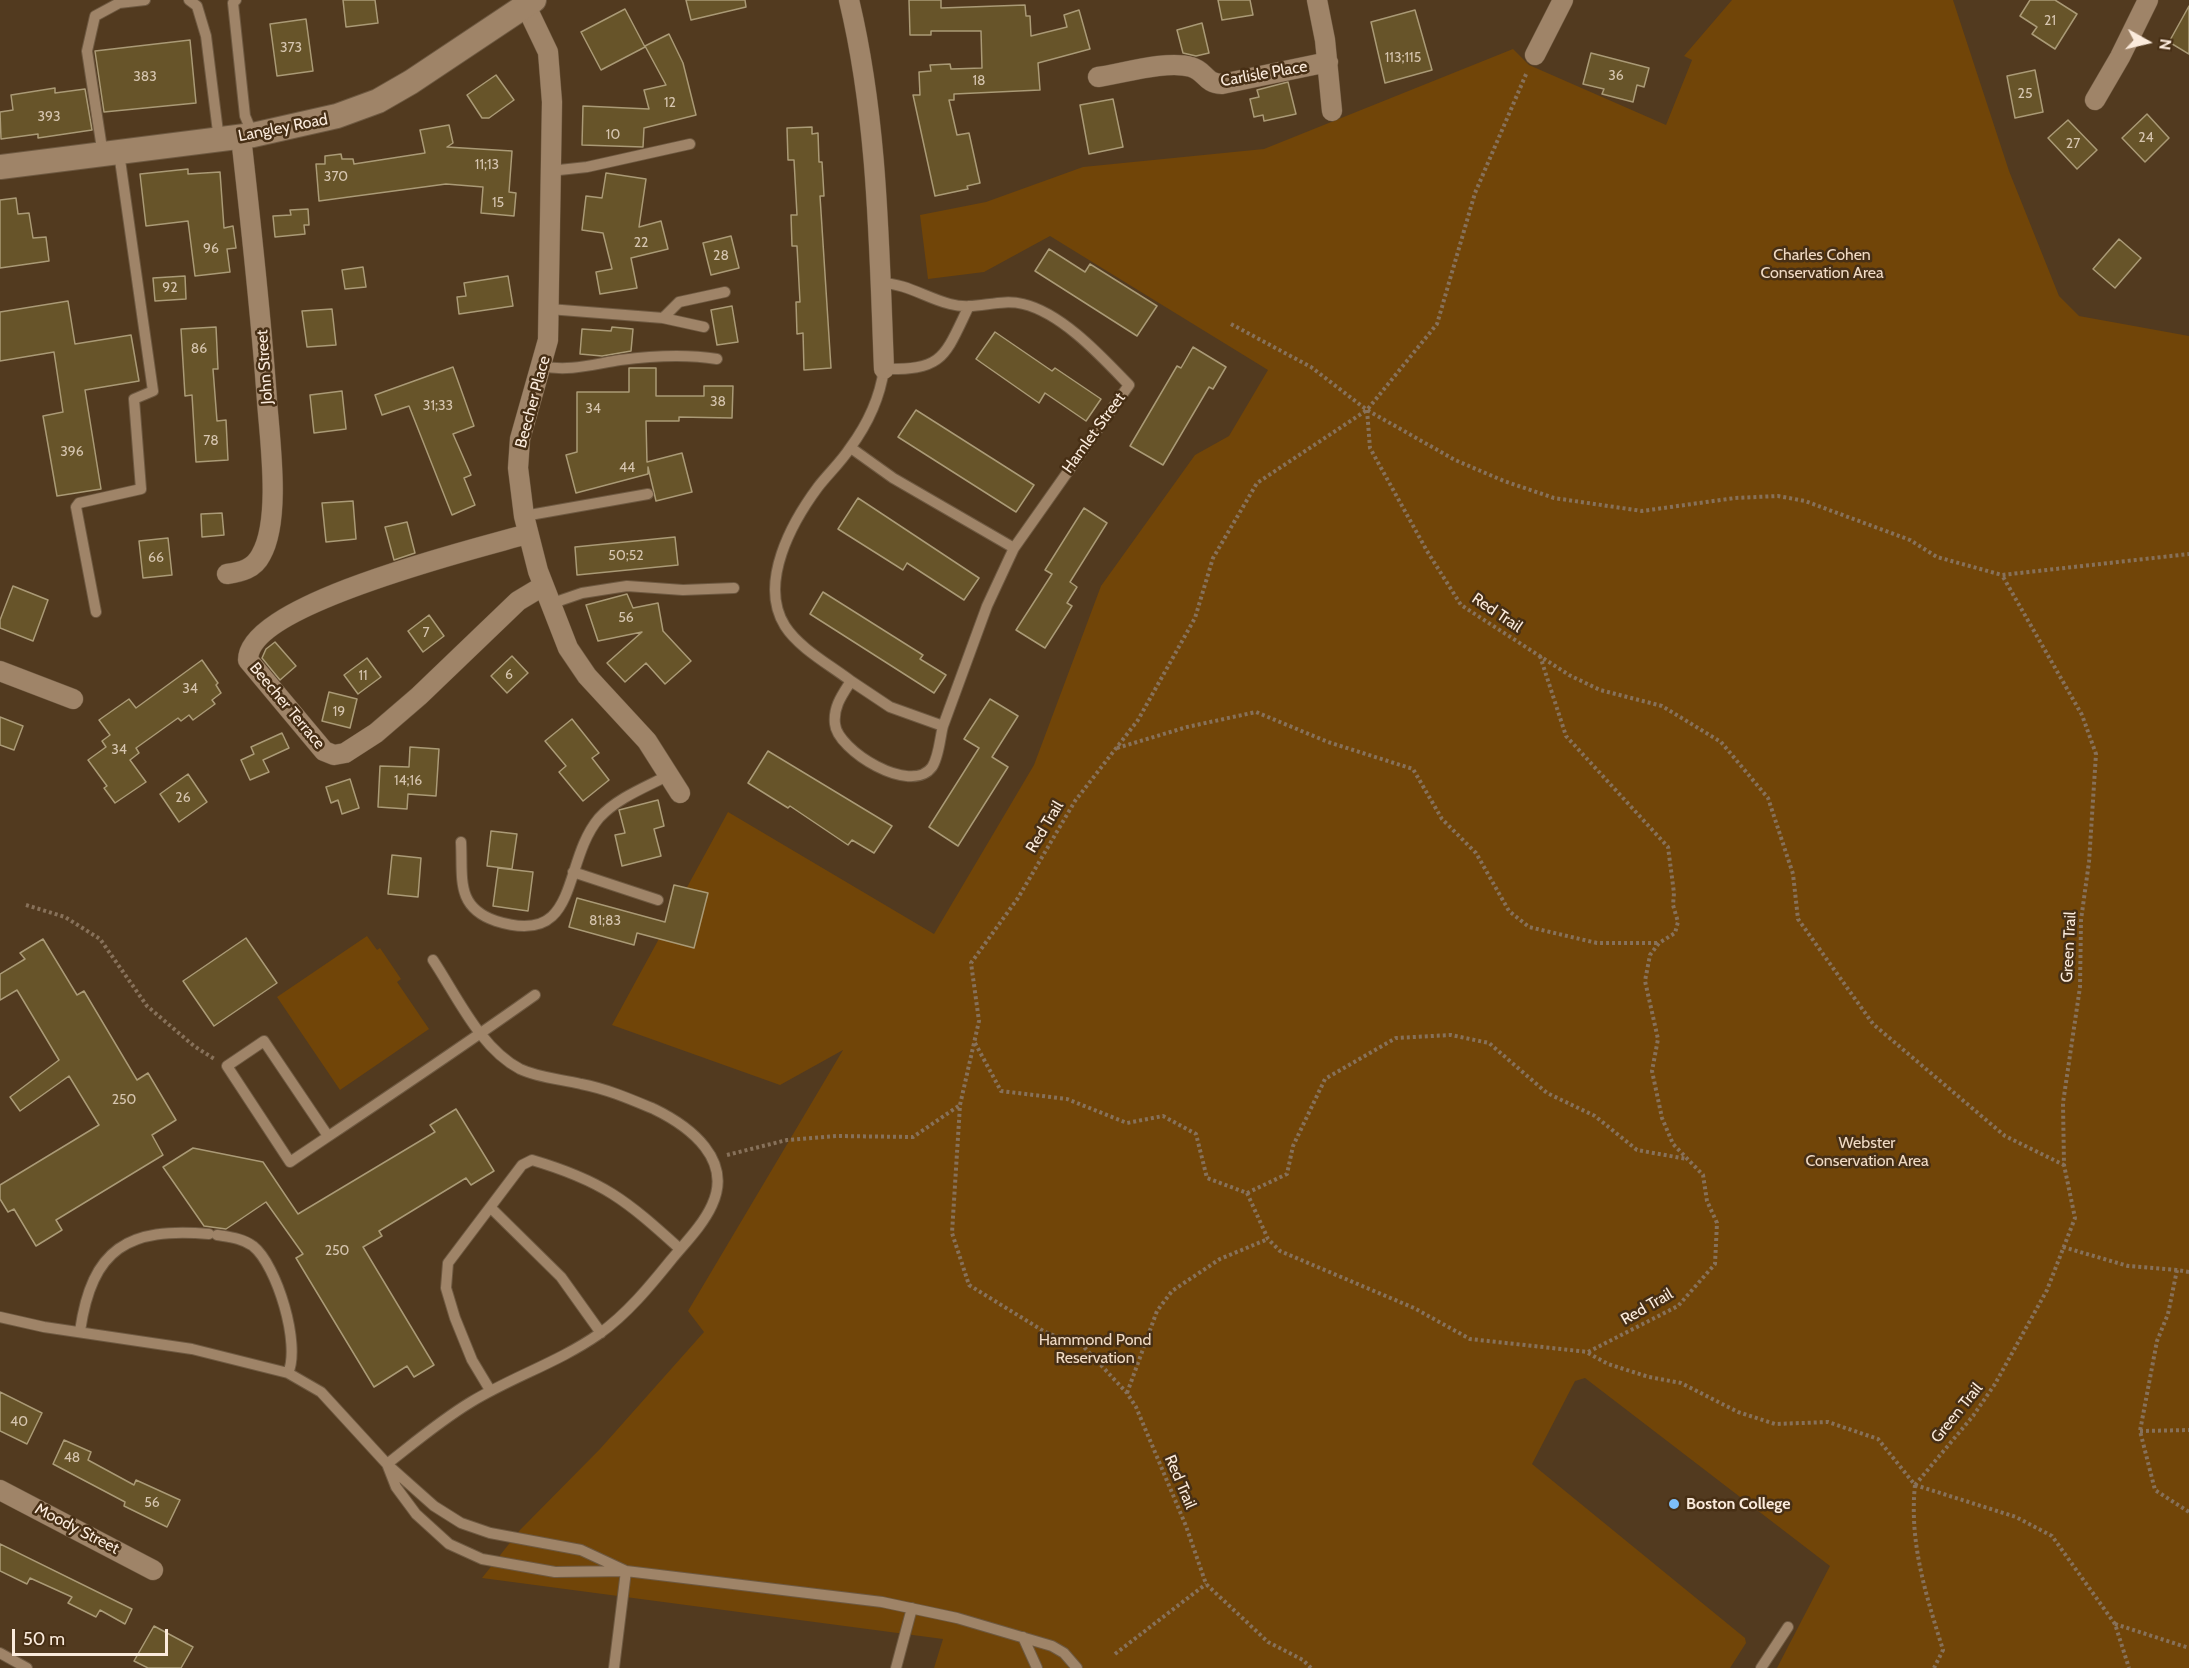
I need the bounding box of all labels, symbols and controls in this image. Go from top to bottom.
north arrow [2117,12,2177,72]
house number: 21 [2044,13,2056,29]
text: N [2155,38,2176,51]
house number: 373 [280,40,302,56]
house number: 113;115 [1385,50,1421,66]
street label: Carlisle Place [1219,57,1309,91]
house number: 36 [1608,68,1624,84]
house number: 383 [133,69,157,85]
house number: 18 [972,73,986,89]
house number: 25 [2018,86,2032,102]
house number: 12 [664,95,676,111]
house number: 393 [37,109,61,125]
street label: Langley Road [237,110,329,146]
house number: 10 [606,127,620,143]
house number: 24 [2138,130,2154,146]
house number: 27 [2066,136,2080,152]
house number: 11;13 [475,157,499,173]
house number: 370 [324,169,348,185]
house number: 15 [492,195,504,211]
house number: 22 [634,235,648,251]
house number: 96 [203,241,219,257]
park label: Charles Cohen Conservation Area [1760,245,1884,283]
house number: 28 [713,248,729,264]
house number: 92 [162,280,178,296]
street label: John Street [253,329,277,405]
house number: 86 [191,341,207,357]
street label: Beecher Place [511,354,555,450]
street label: Hamlet Street [1058,389,1130,477]
house number: 38 [710,394,726,410]
house number: 31;33 [423,398,453,414]
house number: 34 [585,401,601,417]
house number: 78 [203,433,219,449]
house number: 396 [60,444,84,460]
house number: 44 [619,460,635,476]
house number: 50;52 [608,548,644,564]
house number: 66 [148,550,164,566]
street label: Red Trail [1468,589,1526,637]
house number: 56 [618,610,634,626]
house number: 7 [422,625,430,641]
street label: Beecher Terrace [245,659,329,753]
house number: 6 [505,667,513,683]
house number: 11 [358,668,368,684]
house number: 34 [182,681,198,697]
house number: 19 [333,704,345,720]
house number: 34 [111,742,127,758]
house number: 14;16 [394,773,422,789]
house number: 26 [175,790,191,806]
street label: Red Trail [1022,798,1068,856]
street label: Green Trail [2058,911,2080,983]
house number: 81;83 [589,913,621,929]
house number: 250 [112,1092,136,1108]
park label: Webster Conservation Area [1805,1133,1929,1171]
house number: 250 [325,1243,349,1259]
street label: Red Trail [1618,1284,1676,1330]
park label: Hammond Pond Reservation [1039,1330,1151,1368]
street label: Green Trail [1927,1379,1987,1447]
house number: 40 [10,1414,28,1430]
house number: 48 [64,1450,80,1466]
street label: Red Trail [1160,1452,1200,1512]
place label: Boston College [1686,1494,1790,1514]
house number: 56 [144,1495,160,1511]
marker: Boston College [1667,1497,1681,1511]
street label: Moody Street [32,1500,122,1558]
scale bar [15,1617,171,1655]
text: 50 m [23,1628,65,1650]

